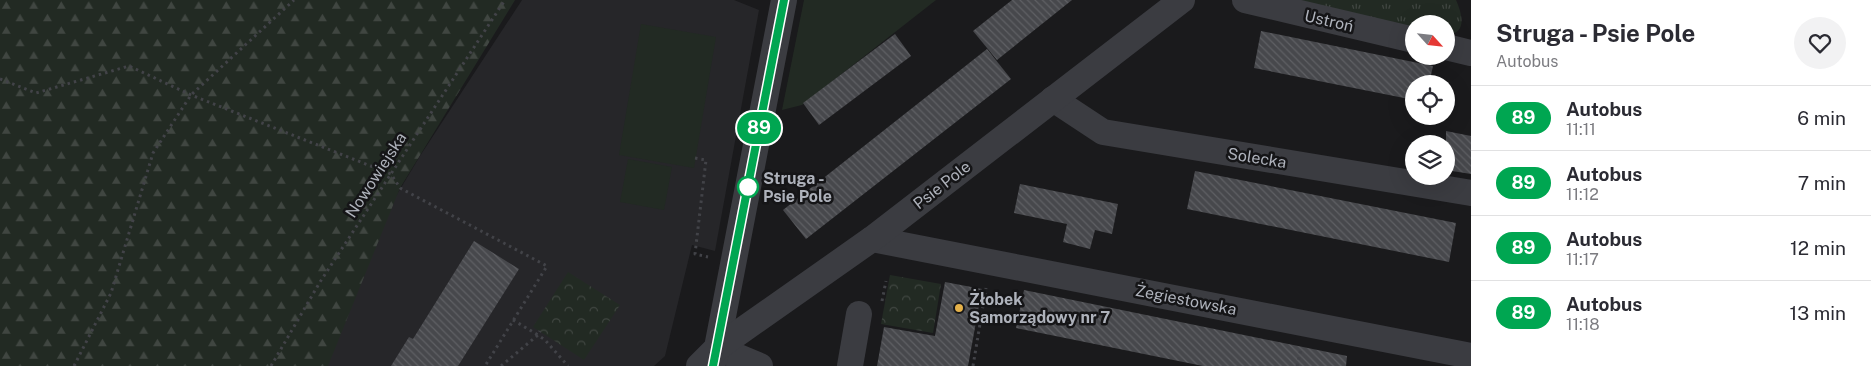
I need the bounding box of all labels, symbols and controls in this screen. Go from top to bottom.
street label: Ustroń [1303,6,1355,36]
north arrow [1405,15,1455,65]
map controls [1405,15,1455,185]
button: heart [1794,17,1846,69]
text: Struga - Psie Pole [1496,19,1695,47]
text: Autobus [1496,52,1558,71]
button: locate [1405,75,1455,125]
text: Autobus [1566,98,1642,120]
text: 89 [1512,107,1535,128]
text: 6 min [1797,107,1846,129]
line badge: 89 [736,112,782,144]
text: 89 [747,117,771,138]
text: 11:11 [1566,120,1596,139]
street label: Nowowiejska [341,129,411,221]
button: layers [1405,135,1455,185]
street label: Solecka [1226,144,1288,172]
street label: Psie Pole [910,157,974,213]
text: Autobus [1566,163,1642,185]
place label: Struga - Psie Pole [763,169,832,206]
text: 89 [1512,172,1535,193]
text: 7 min [1798,172,1846,194]
marker: Struga - Psie Pole [737,176,759,198]
text: 11:12 [1566,185,1599,204]
text: Autobus [1566,228,1642,250]
text: 89 [1512,237,1535,258]
text: 12 min [1790,237,1846,259]
text: 11:17 [1566,250,1599,269]
street label: Żegiestowska [1134,280,1238,319]
place label: Żłobek Samorządowy nr 7 [969,289,1110,327]
text: Autobus [1566,293,1642,315]
marker: Żłobek Samorządowy nr 7 [953,302,965,314]
text: 89 [1512,302,1535,323]
text: 13 min [1789,302,1846,324]
text: 11:18 [1566,315,1600,334]

